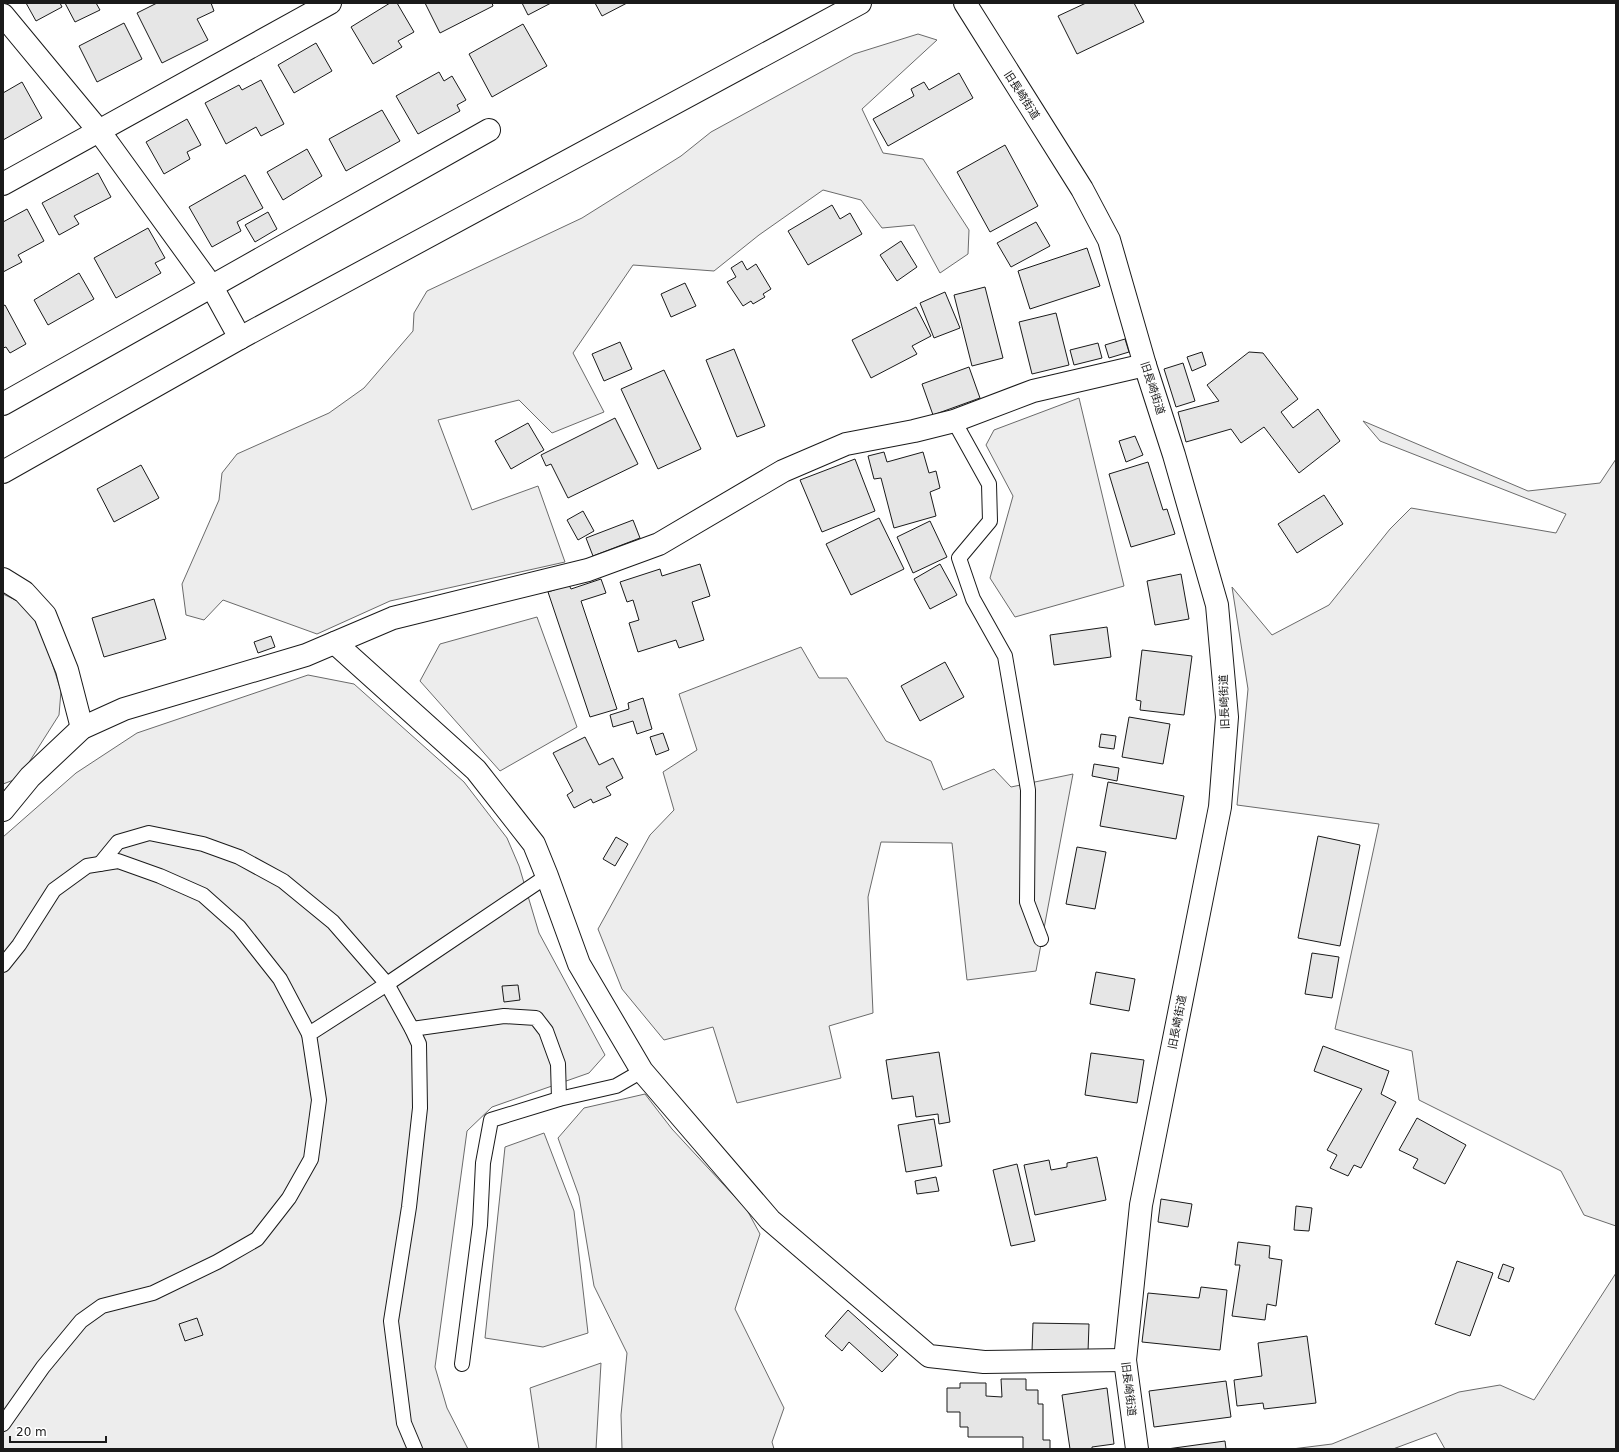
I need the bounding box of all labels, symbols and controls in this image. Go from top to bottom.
street label: 旧長崎街道 [1001,69,1042,122]
street label: 旧長崎街道 [1138,360,1167,416]
street label: 旧長崎街道 [1217,674,1232,730]
street label: 旧長崎街道 [1166,994,1189,1050]
street label: 旧長崎街道 [1119,1361,1138,1417]
scale bar [10,1418,106,1444]
text: 20 m [16,1425,47,1439]

